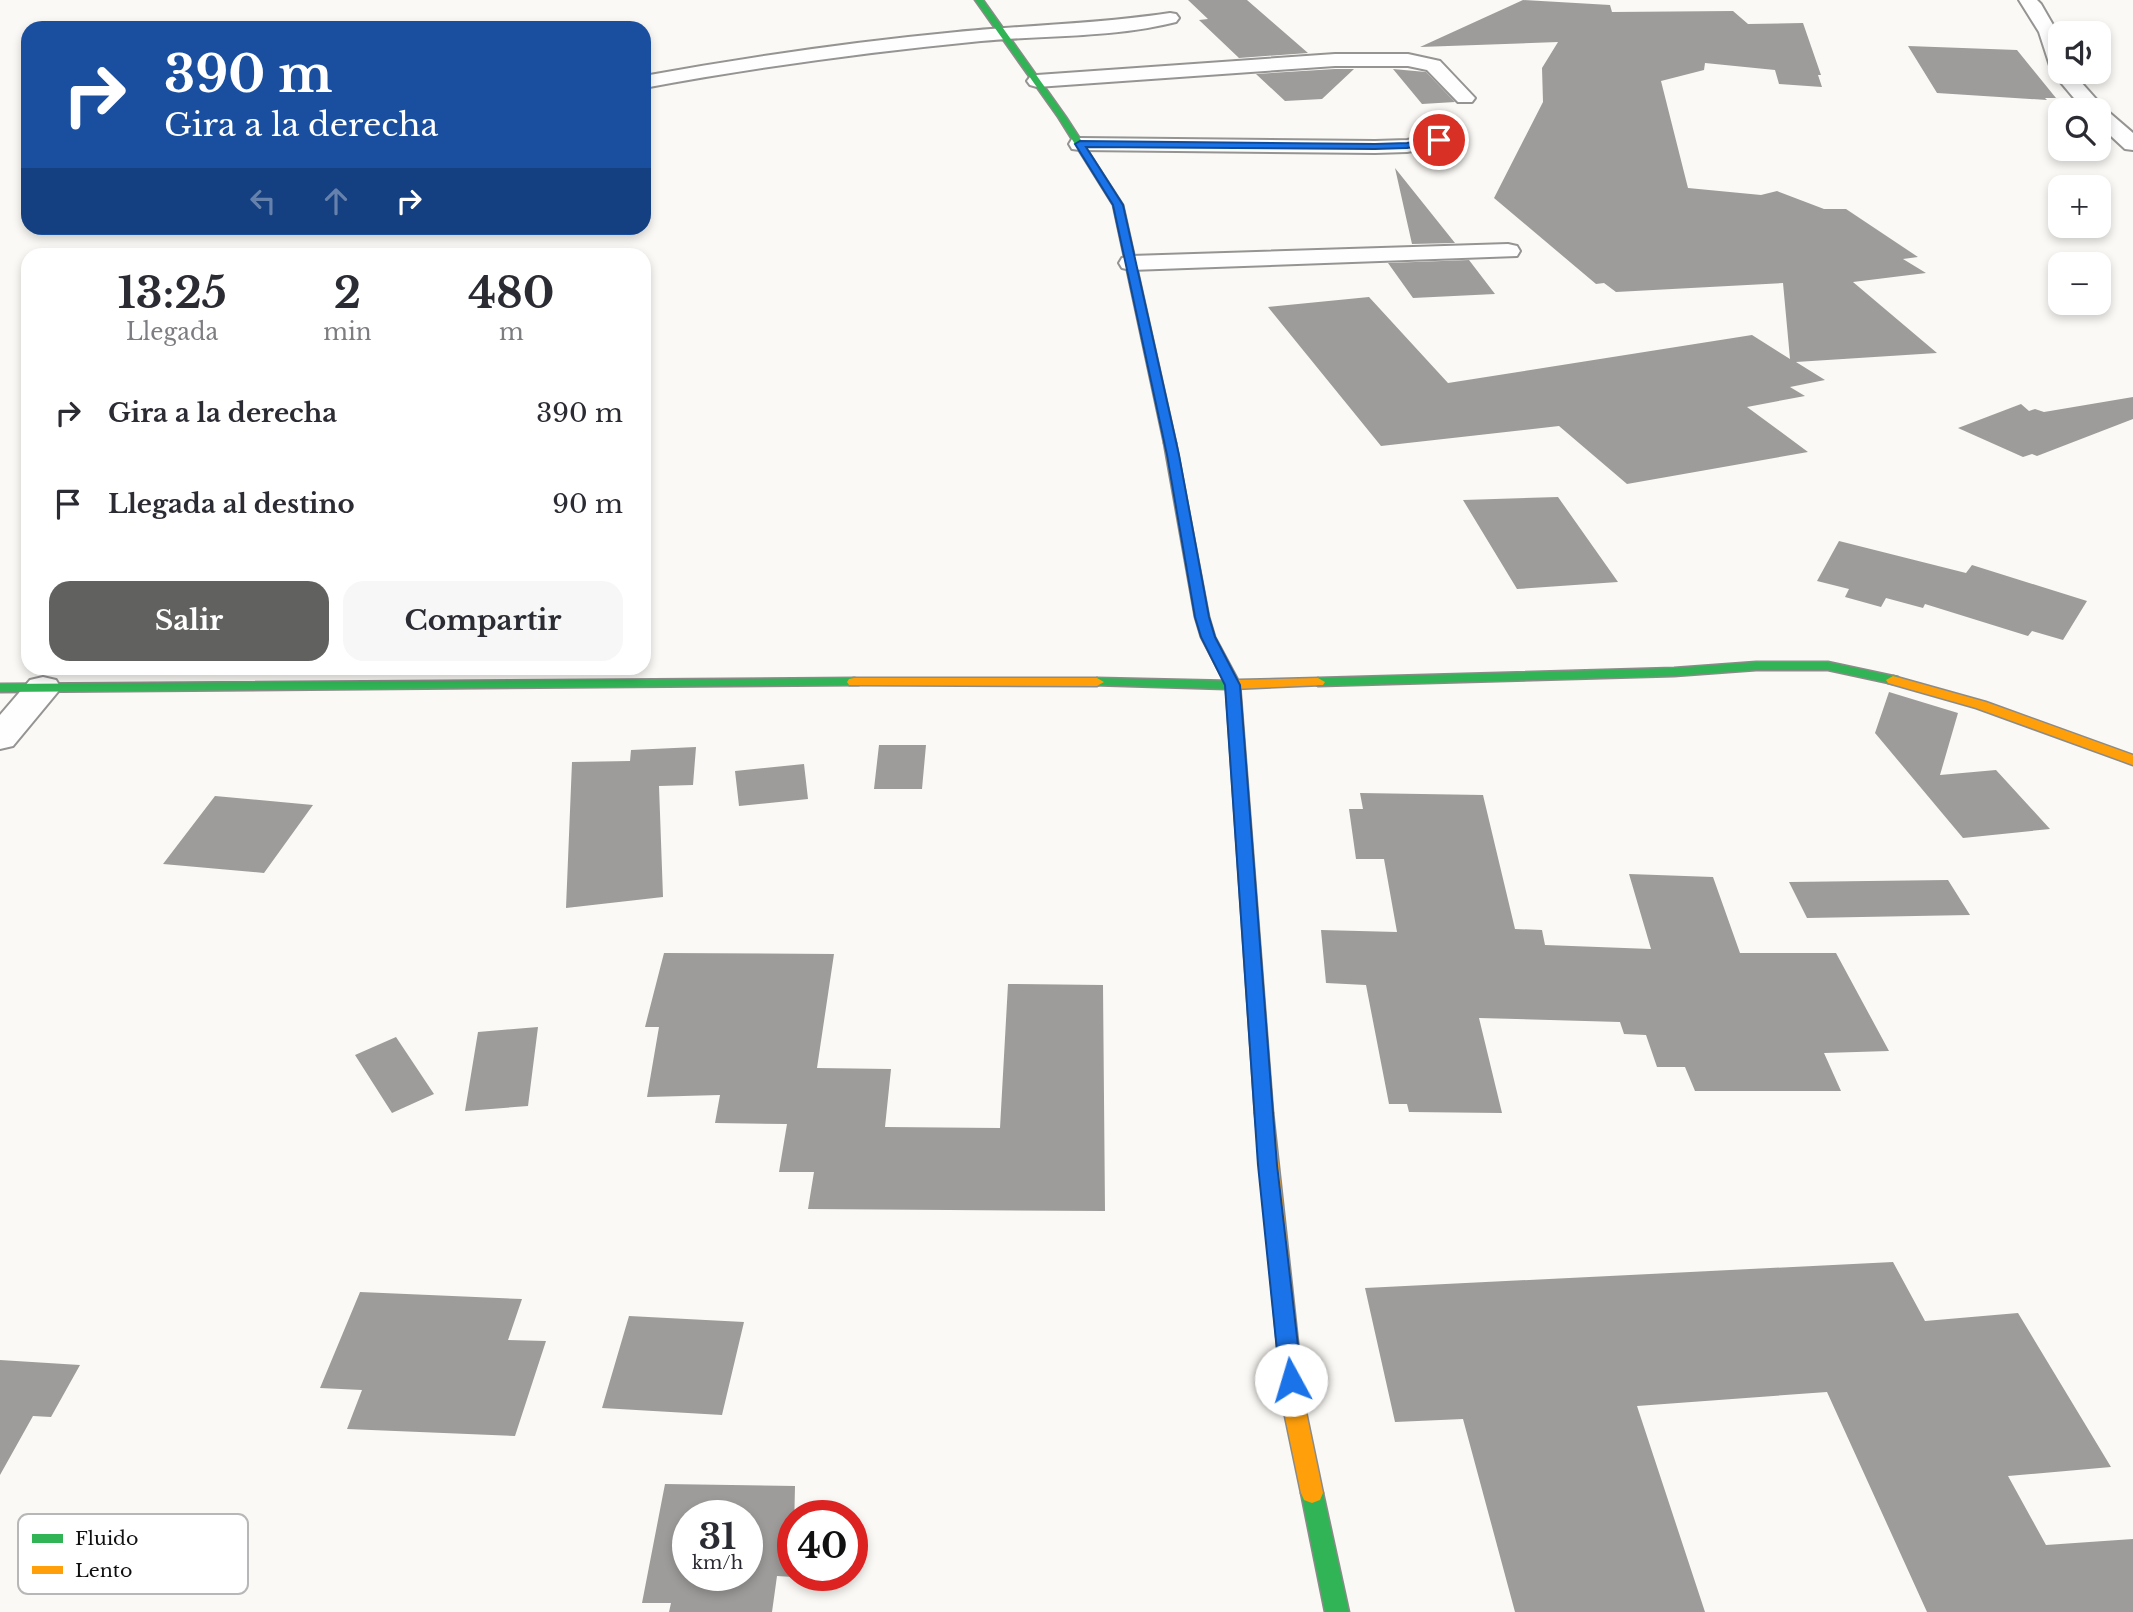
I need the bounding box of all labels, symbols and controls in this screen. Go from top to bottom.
map controls [2048,21,2111,315]
button: sound [2048,21,2111,84]
text: 390 m [164,44,332,105]
icon: right [49,49,140,140]
button: search [2048,98,2111,161]
text: Gira a la derecha [164,105,438,145]
pin [1409,110,1469,170]
icon: arrive [1420,121,1458,159]
button: + [2048,175,2111,238]
icon: left [244,182,282,220]
icon: ahead [317,182,355,220]
icon: right [390,182,428,220]
button: − [2048,252,2111,315]
text: 13:25 [118,267,227,319]
text: 2 [334,267,361,319]
text: 480 [468,267,554,319]
text: Llegada [126,318,218,346]
text: min [323,318,372,346]
text: m [499,318,524,346]
icon: right [49,394,87,432]
text: Gira a la derecha [108,397,337,429]
text: 390 m [536,397,623,429]
icon: arrive [49,485,87,523]
text: Llegada al destino [108,488,355,520]
text: 90 m [552,488,623,520]
button: Salir [49,581,329,661]
button: Compartir [343,581,623,661]
position arrow [1254,1343,1328,1417]
speed limit sign: 40 [777,1500,868,1591]
legend [18,1514,248,1594]
text: 31 [699,1515,736,1558]
text: Fluido [75,1527,138,1550]
text: km/h [692,1552,743,1574]
text: Lento [75,1559,132,1582]

